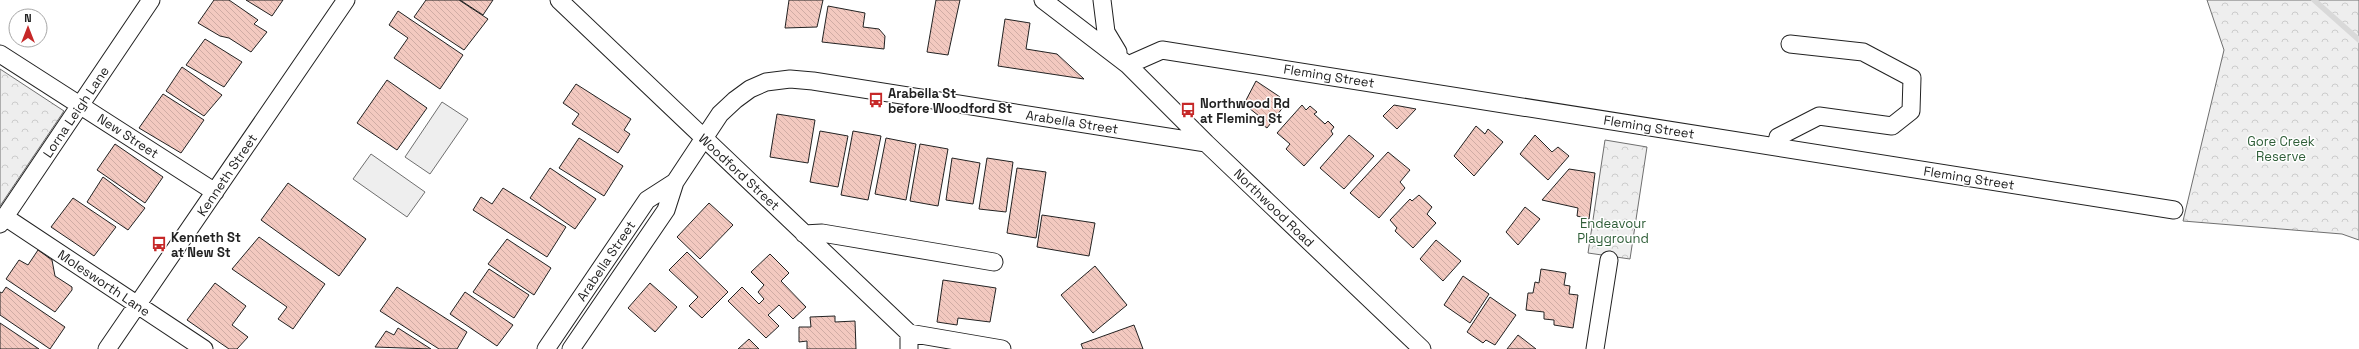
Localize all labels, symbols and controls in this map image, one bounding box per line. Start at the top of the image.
north arrow [8,8,48,48]
text: N [24,11,32,25]
street label: Fleming Street [1282,60,1376,92]
street label: Lorna Leigh Lane [39,63,113,161]
place label: Arabella St before Woodford St [888,85,1012,117]
bus stop icon: Arabella St before Woodford St [867,91,885,109]
place label: Northwood Rd at Fleming St [1200,95,1290,127]
bus stop icon: Northwood Rd at Fleming St [1179,101,1197,119]
street label: Arabella Street [1025,106,1119,138]
street label: New Street [94,110,162,162]
street label: Fleming Street [1602,111,1696,143]
street label: Woodford Street [695,130,783,214]
street label: Kenneth Street [193,131,261,219]
park label: Gore Creek Reserve [2247,133,2315,165]
street label: Fleming Street [1922,162,2016,194]
street label: Northwood Road [1230,165,1318,251]
park label: Endeavour Playground [1577,215,1649,247]
street label: Arabella Street [573,218,639,304]
place label: Kenneth St at New St [171,229,241,261]
bus stop icon: Kenneth St at New St [150,235,168,253]
street label: Molesworth Lane [55,246,153,320]

